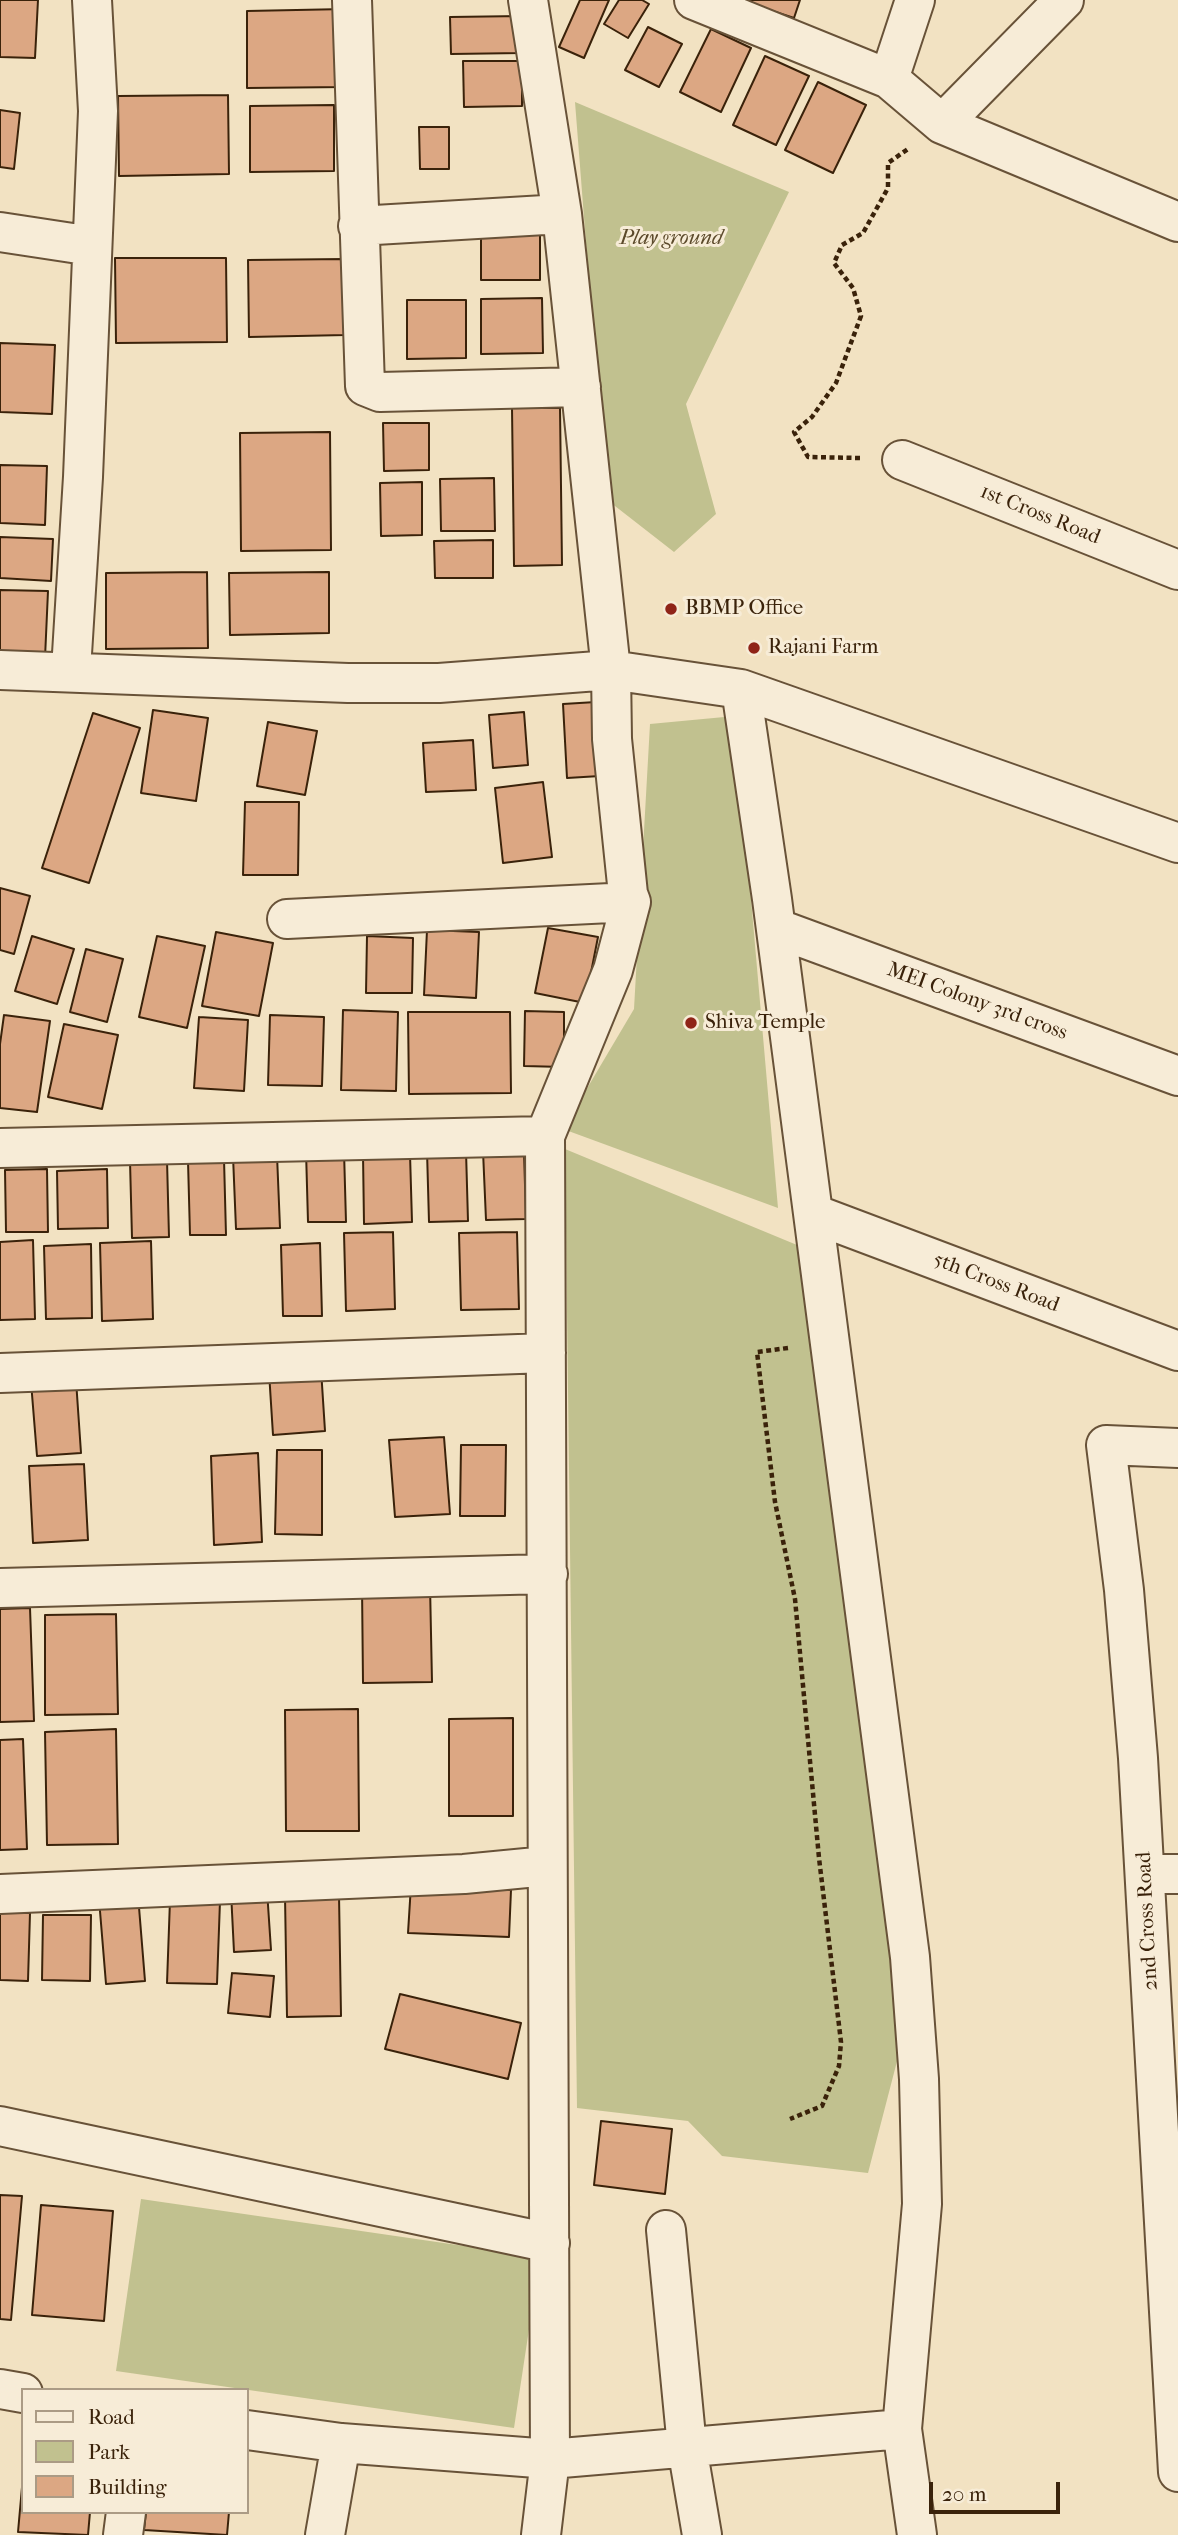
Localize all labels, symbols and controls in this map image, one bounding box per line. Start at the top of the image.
park label: Play ground [619,226,723,252]
street label: 1st Cross Road [976,479,1104,551]
place label: BBMP Office [685,596,803,622]
marker: BBMP Office [663,601,679,617]
place label: Rajani Farm [768,635,879,661]
marker: Rajani Farm [746,640,762,656]
street label: MEI Colony 3rd cross [883,958,1071,1046]
place label: Shiva Temple [705,1010,826,1036]
marker: Shiva Temple [683,1015,699,1031]
street label: 5th Cross Road [929,1247,1063,1319]
street label: 2nd Cross Road [1132,1851,1164,1991]
legend [21,2388,248,2514]
text: Road [88,2405,135,2429]
text: Park [88,2440,130,2464]
scale bar [933,2468,1064,2512]
text: Building [88,2475,166,2499]
text: 20 m [942,2482,986,2506]

